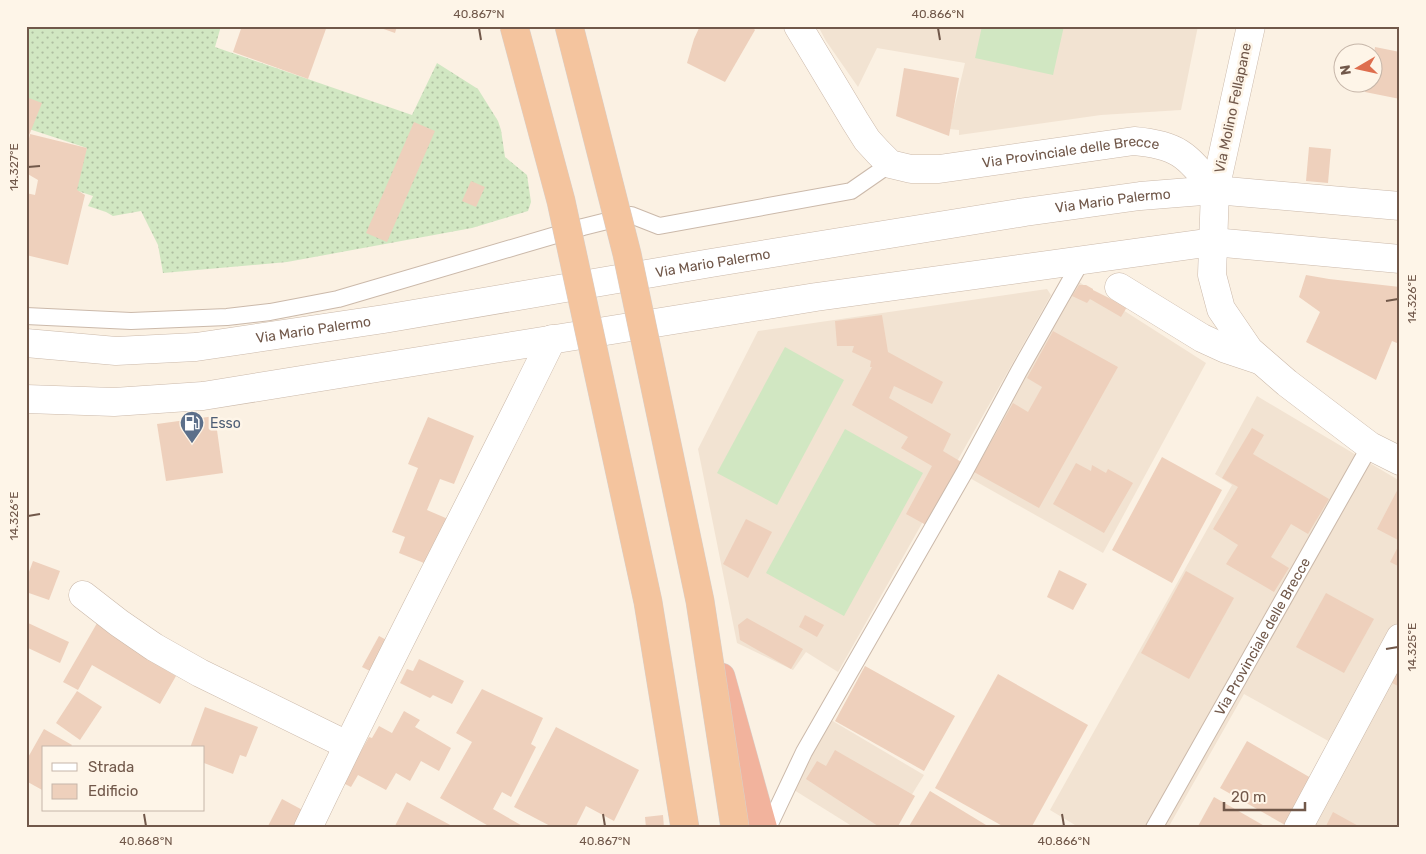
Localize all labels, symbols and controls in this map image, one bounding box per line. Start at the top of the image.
text: 40.867°N [453,7,505,21]
text: 40.866°N [912,7,964,21]
street label: Via Molino Fellapane [1211,41,1255,175]
north arrow [1334,42,1384,92]
text: N [1336,64,1355,76]
street label: Via Provinciale delle Brecce [981,132,1161,171]
text: 14.327°E [7,143,21,191]
street label: Via Mario Palermo [1054,185,1171,216]
street label: Via Mario Palermo [654,245,772,281]
text: 14.326°E [1405,275,1419,323]
street label: Via Mario Palermo [254,313,372,347]
fuel station icon: Esso [179,410,205,444]
place label: Esso [210,415,241,432]
text: 14.326°E [7,492,21,540]
street label: Via Provinciale delle Brecce [1211,554,1314,719]
text: 14.325°E [1405,623,1419,671]
legend [42,746,205,812]
text: Strada [88,758,134,776]
scale bar [1224,779,1305,811]
text: Edificio [88,782,138,800]
text: 20 m [1231,788,1266,806]
text: 40.868°N [119,834,173,848]
text: 40.867°N [579,834,631,848]
text: 40.866°N [1038,834,1090,848]

